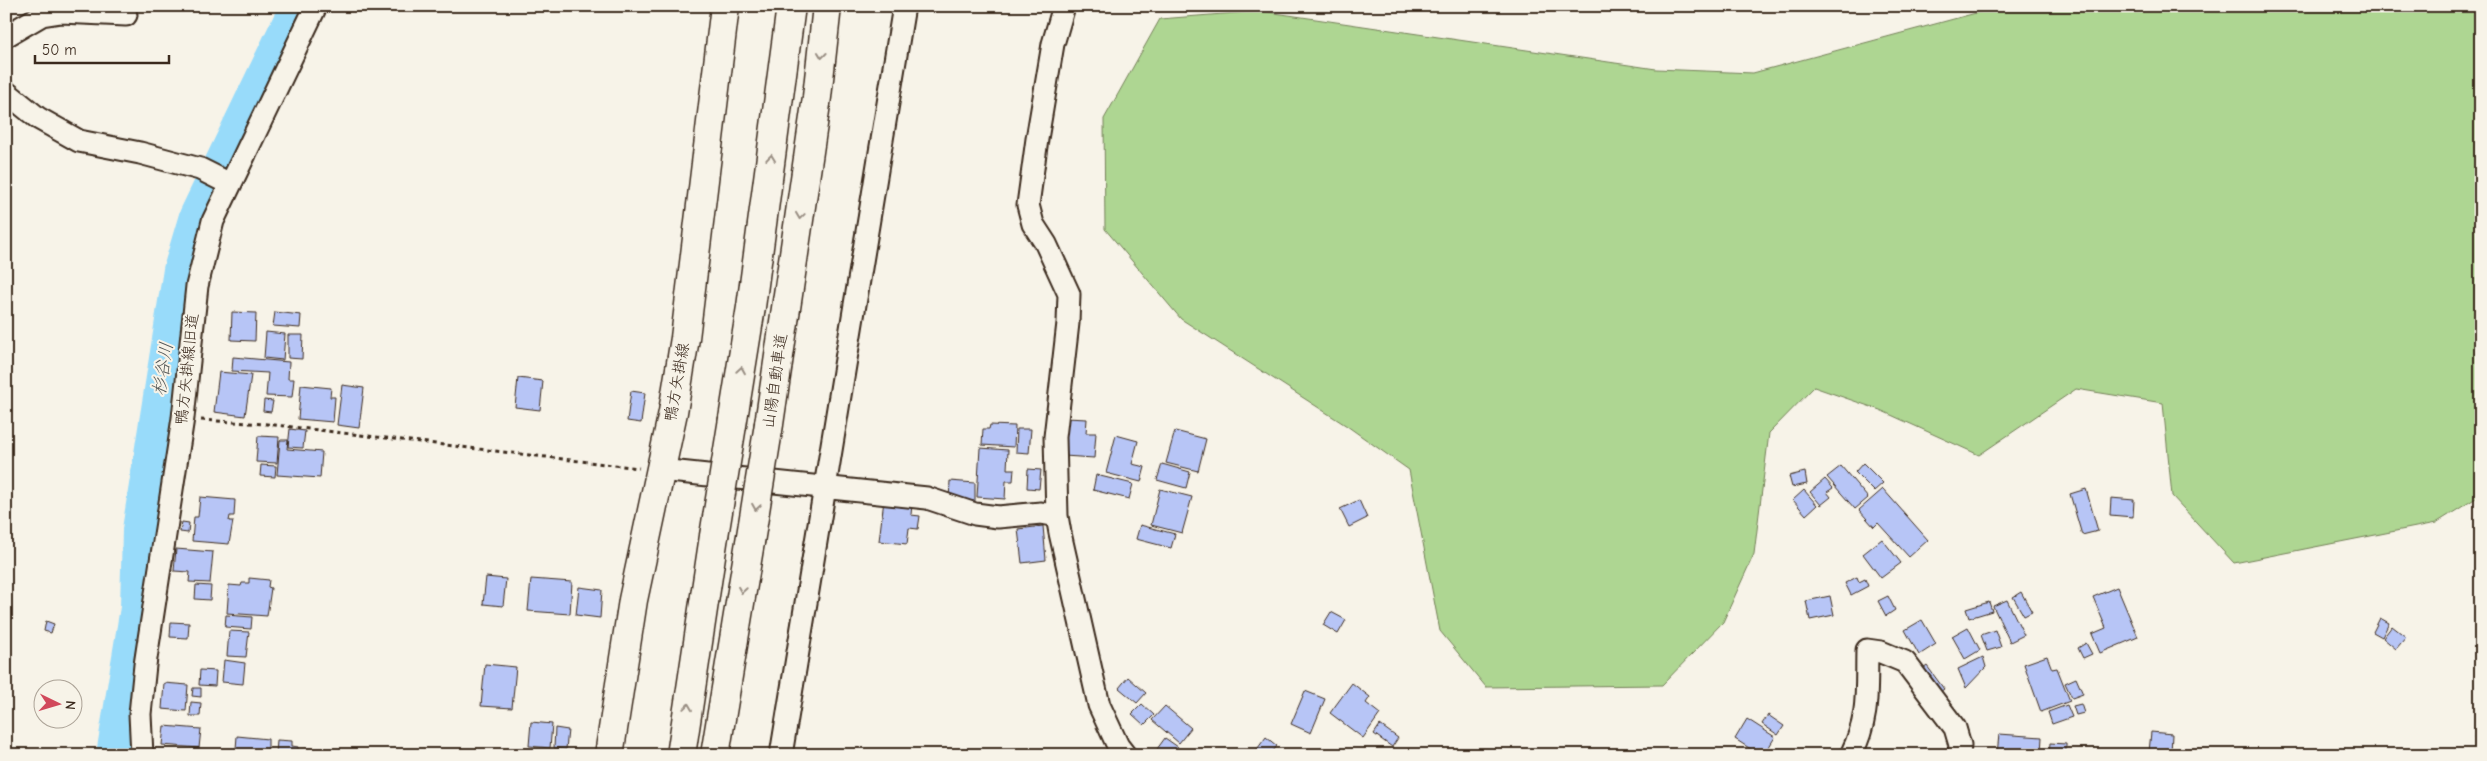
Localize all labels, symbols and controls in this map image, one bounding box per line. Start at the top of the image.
scale bar [35,32,169,64]
text: 50 m [42,41,77,59]
one-way arrow [817,51,828,59]
one-way arrow [765,153,776,161]
one-way arrow [795,211,805,220]
street label: 鴨方矢掛線旧道 [172,312,202,426]
street label: 山陽自動車道 [759,332,791,430]
water label: 杉谷川 [148,341,178,397]
street label: 鴨方矢掛線 [661,341,693,423]
one-way arrow [735,366,745,375]
one-way arrow [751,503,762,511]
one-way arrow [738,586,748,595]
north arrow [32,678,82,728]
text: N [62,700,79,710]
one-way arrow [682,702,692,711]

